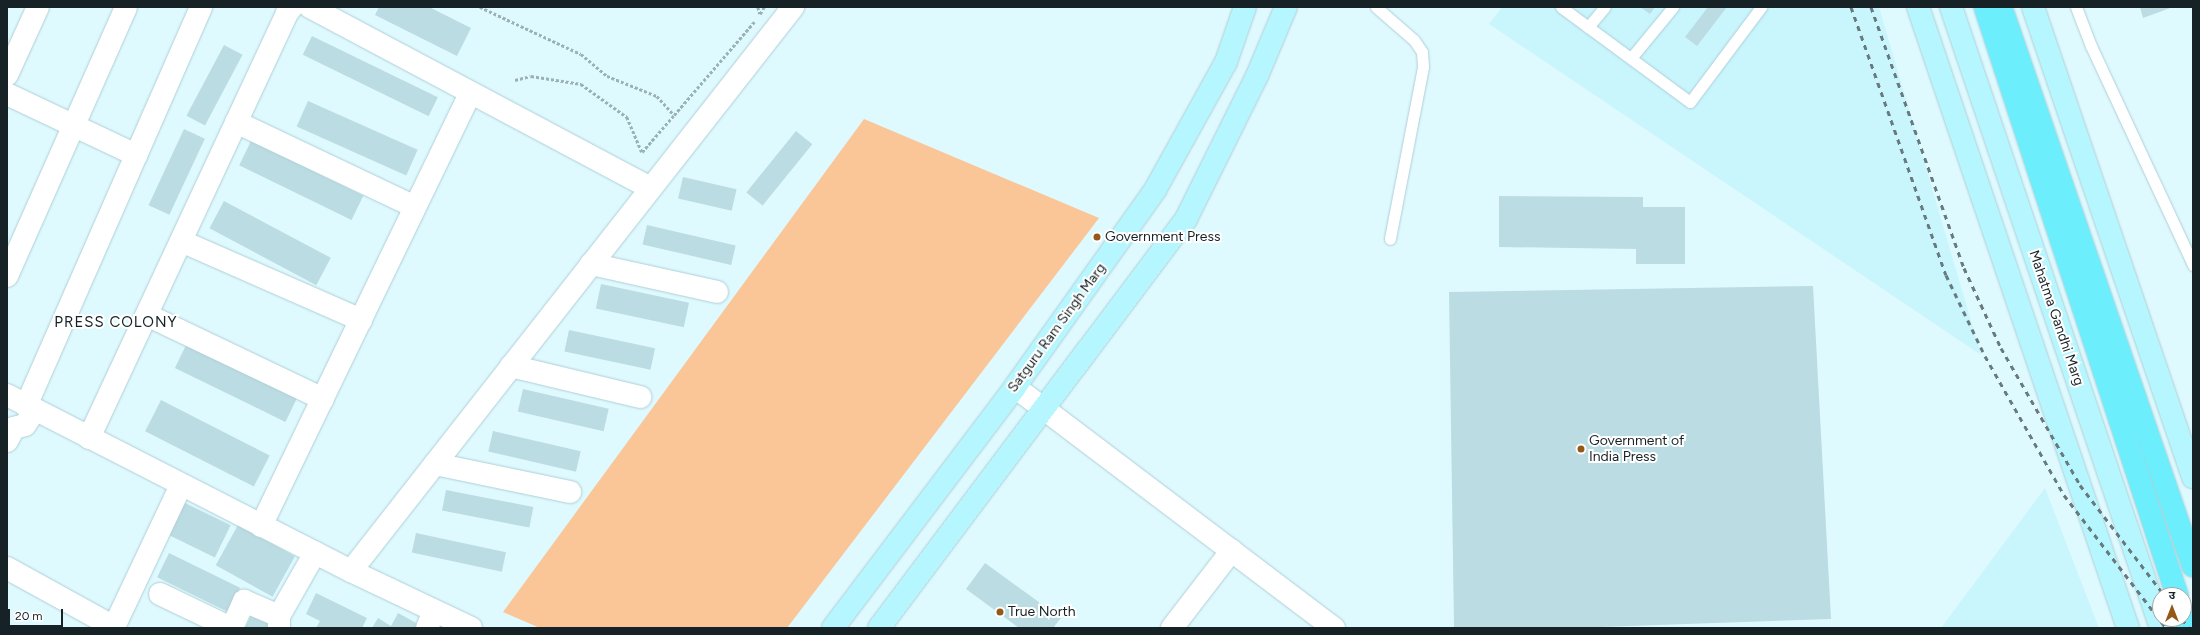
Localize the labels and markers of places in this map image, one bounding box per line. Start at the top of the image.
place label: Government Press [1105,229,1220,245]
marker: Government Press [1092,232,1102,242]
place label: Government of India Press [1589,433,1684,466]
marker: Government of India Press [1576,444,1586,454]
place label: True North [1008,604,1076,620]
marker: True North [995,607,1005,617]

